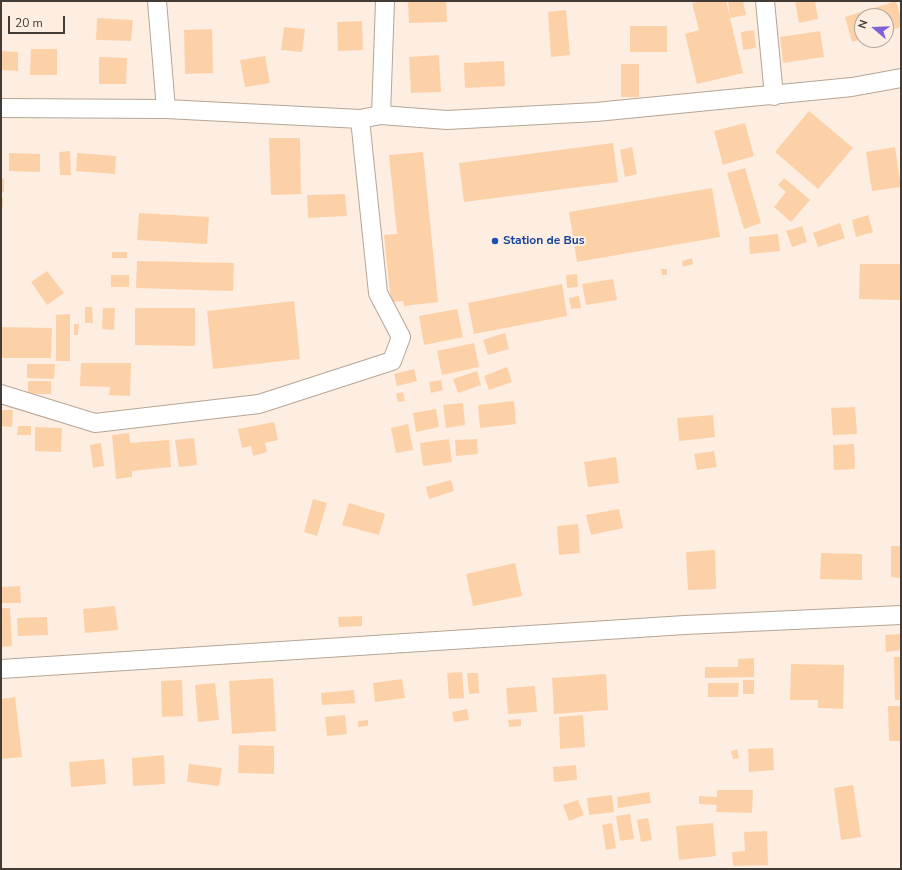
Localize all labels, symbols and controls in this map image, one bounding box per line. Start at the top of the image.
scale bar [10,8,67,34]
north arrow [854,8,894,48]
text: 20 m [15,15,43,31]
text: N [855,18,872,31]
place label: Station de Bus [503,234,585,248]
marker: Station de Bus [490,236,500,246]

